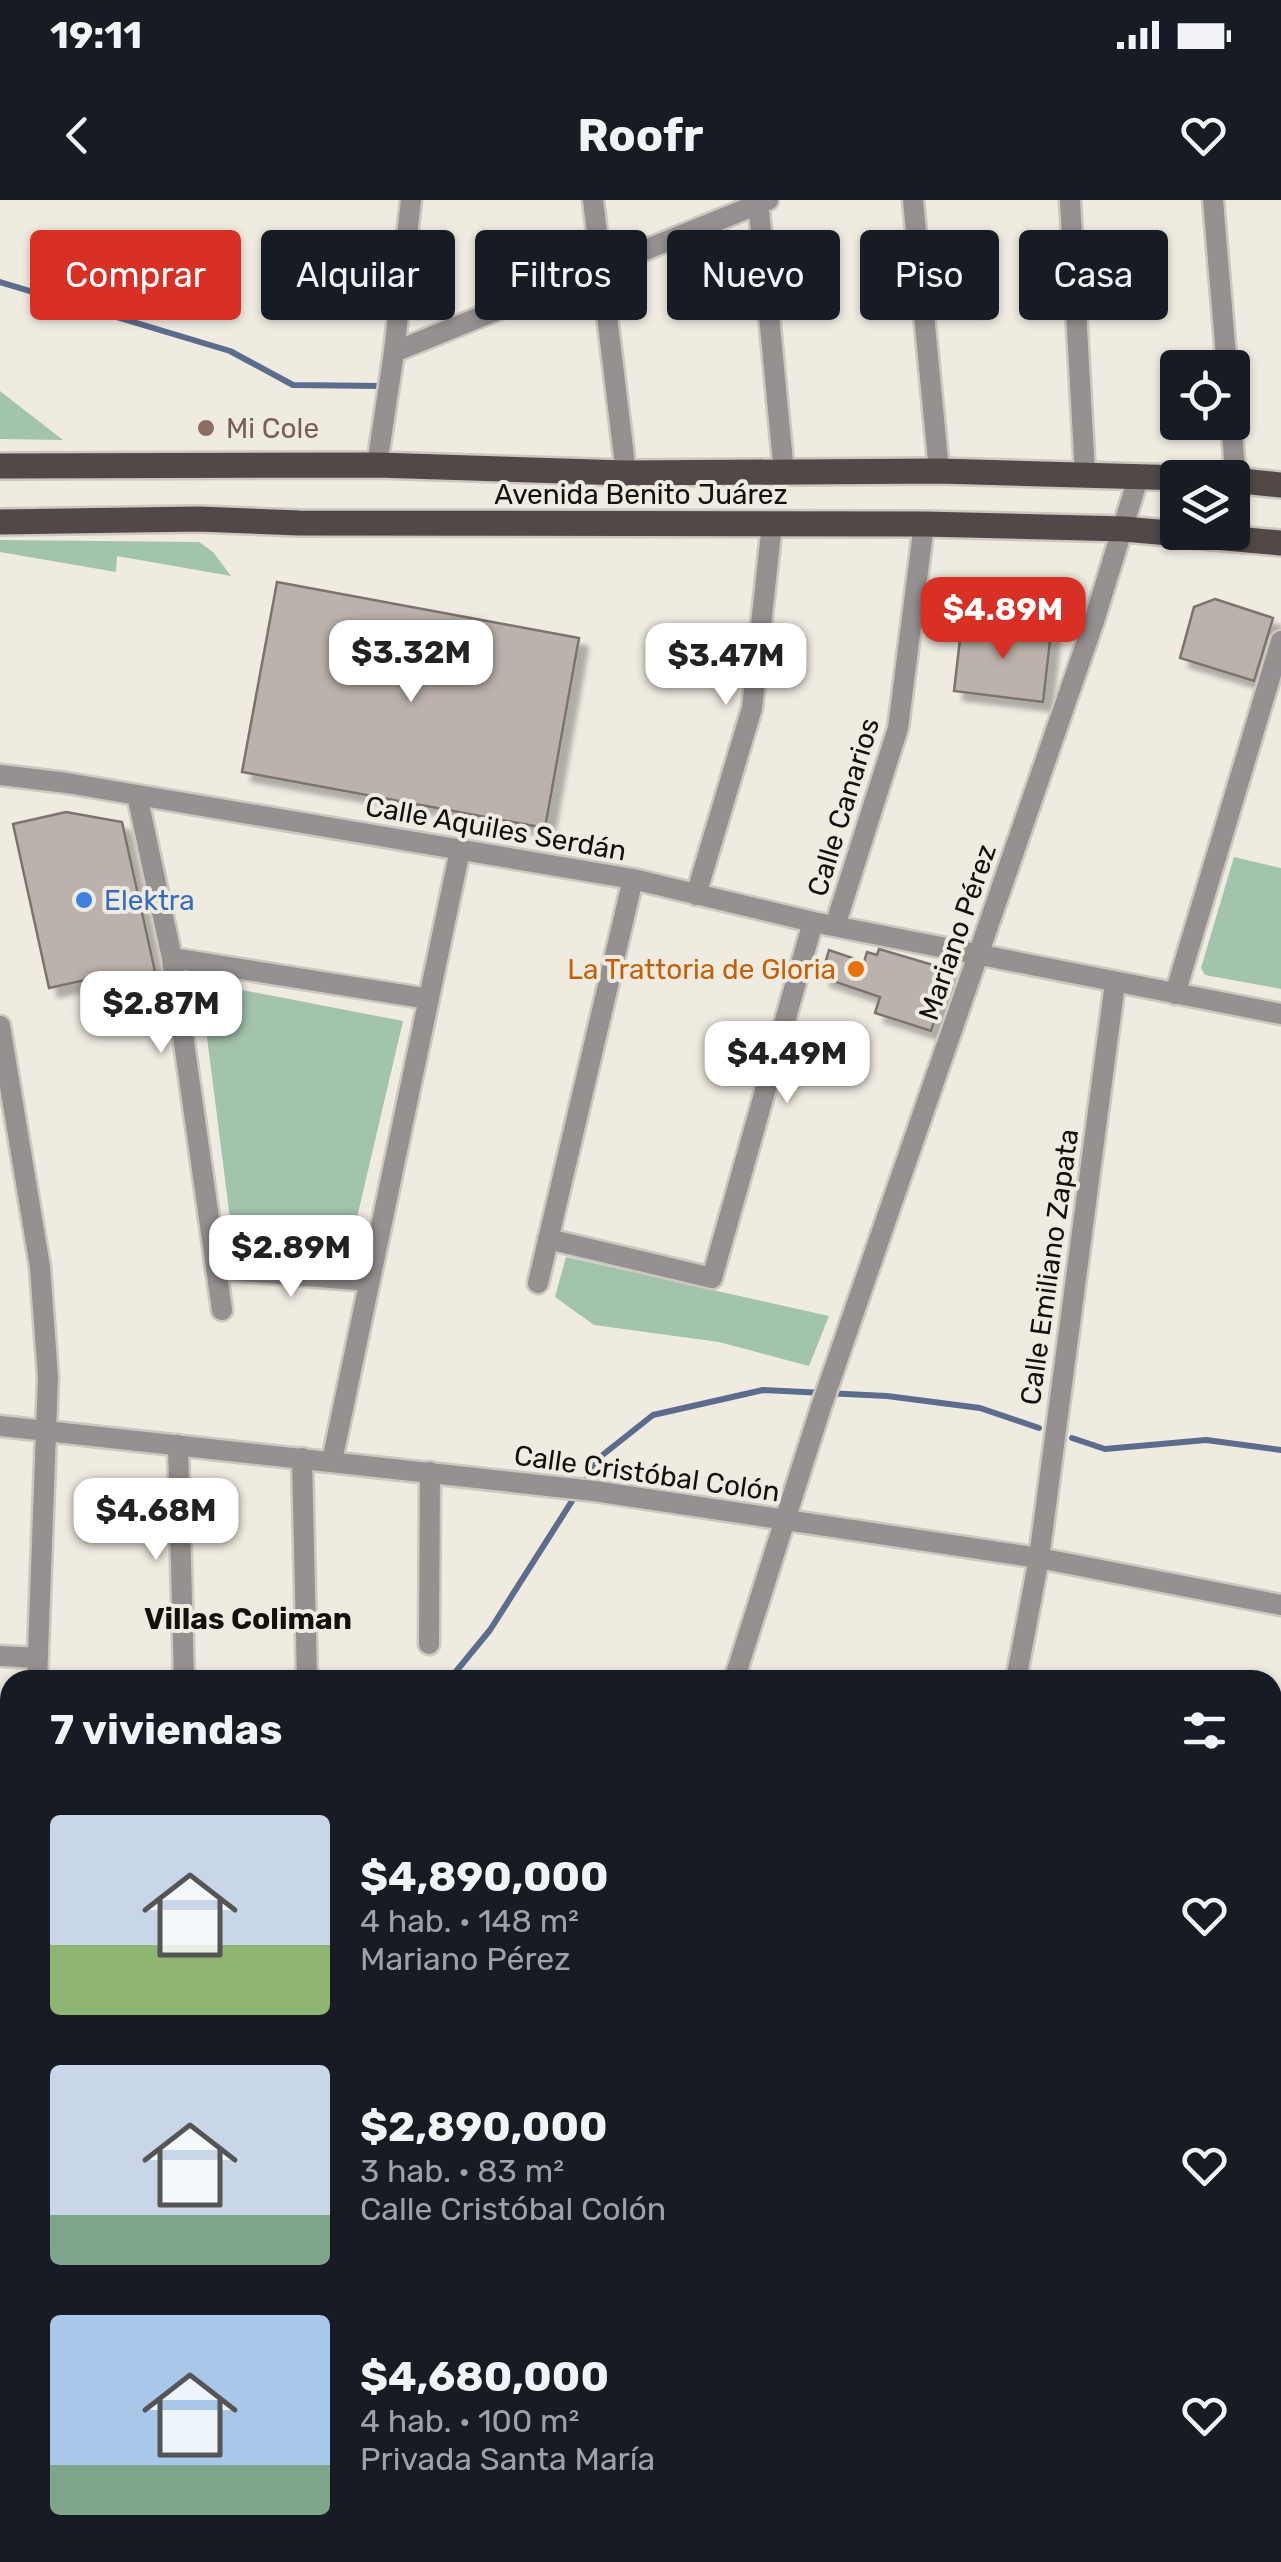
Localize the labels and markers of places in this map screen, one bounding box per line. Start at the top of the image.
place label: Mi Cole [226,412,319,445]
marker: Mi Cole [195,417,217,439]
pin: $4.89M [922,577,1084,662]
pin: $3.32M [330,620,492,705]
pin: $3.47M [645,623,807,708]
place label: Elektra [104,884,195,917]
marker: Elektra [73,889,95,911]
place label: La Trattoria de Gloria [567,953,836,986]
marker: La Trattoria de Gloria [845,958,867,980]
pin: $2.87M [80,971,242,1056]
pin: $4.49M [706,1021,868,1106]
pin: $2.89M [210,1215,372,1300]
pin: $4.68M [75,1478,237,1563]

